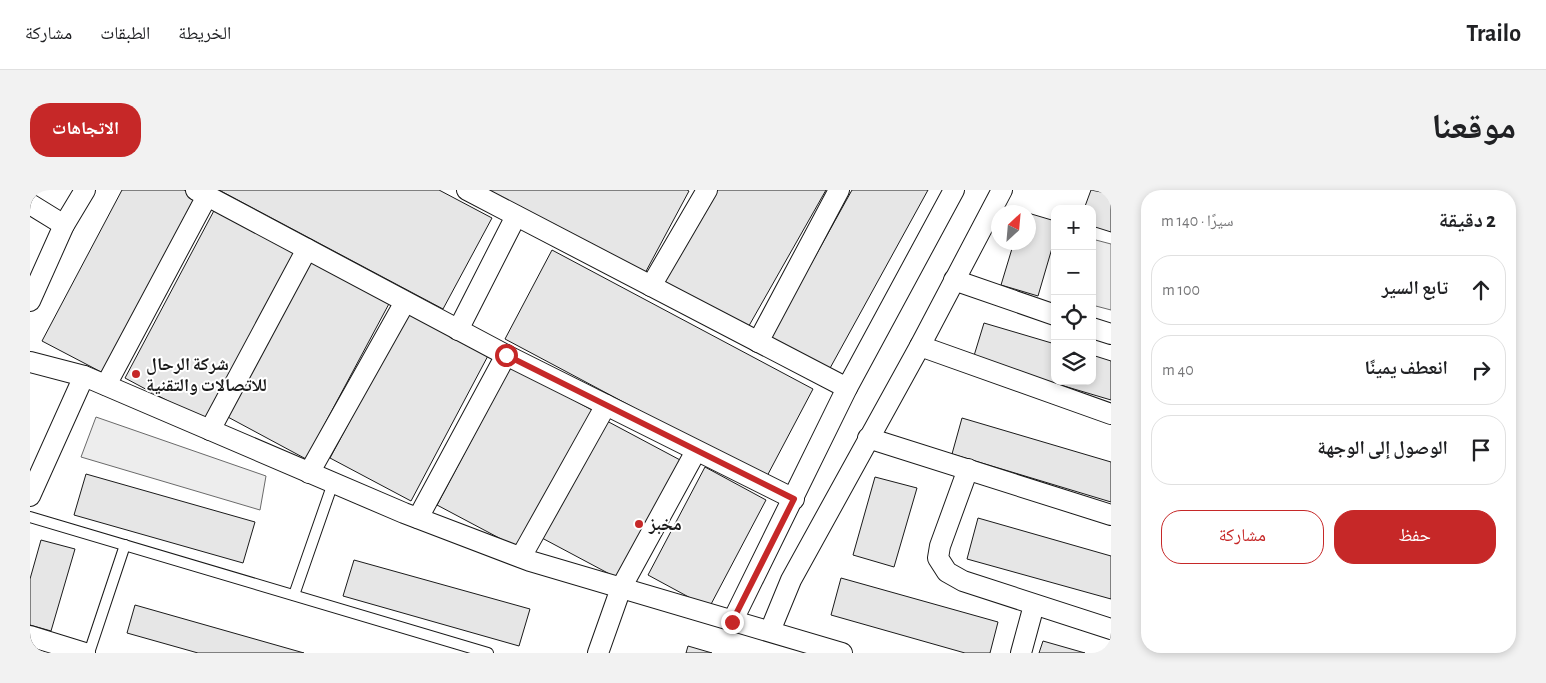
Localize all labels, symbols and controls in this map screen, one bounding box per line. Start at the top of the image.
text: Trailo [1466,22,1521,46]
text: مشاركة [25,25,72,43]
text: الطبقات [100,25,150,43]
text: الخريطة [178,25,231,43]
button: الاتجاهات [30,103,141,157]
text: موقعنا [1431,110,1516,145]
north arrow [991,205,1036,250]
map controls [1051,205,1096,385]
button: + [1051,205,1096,250]
text: 2 دقيقة [1439,210,1496,231]
text: سيرًا · 140 m [1161,213,1234,229]
button: − [1051,250,1096,295]
icon: ahead [1467,276,1495,304]
text: تابع السير [1382,279,1448,298]
text: 100 m [1162,282,1200,298]
button: locate [1051,295,1096,340]
button: layers [1051,340,1096,385]
route start [495,344,518,367]
place label: شركة الرحال للاتصالات والتقنية [146,356,267,395]
icon: right [1467,356,1495,384]
text: انعطف يمينًا [1365,359,1448,378]
text: 40 m [1162,362,1194,378]
marker: شركة الرحال للاتصالات والتقنية [130,368,142,380]
icon: arrive [1467,436,1495,464]
text: الوصول إلى الوجهة [1317,439,1448,458]
button: مشاركة [1161,510,1324,564]
button: حفظ [1334,510,1496,564]
place label: مخبز [648,516,682,535]
marker: مخبز [633,518,645,530]
route end [721,611,744,634]

